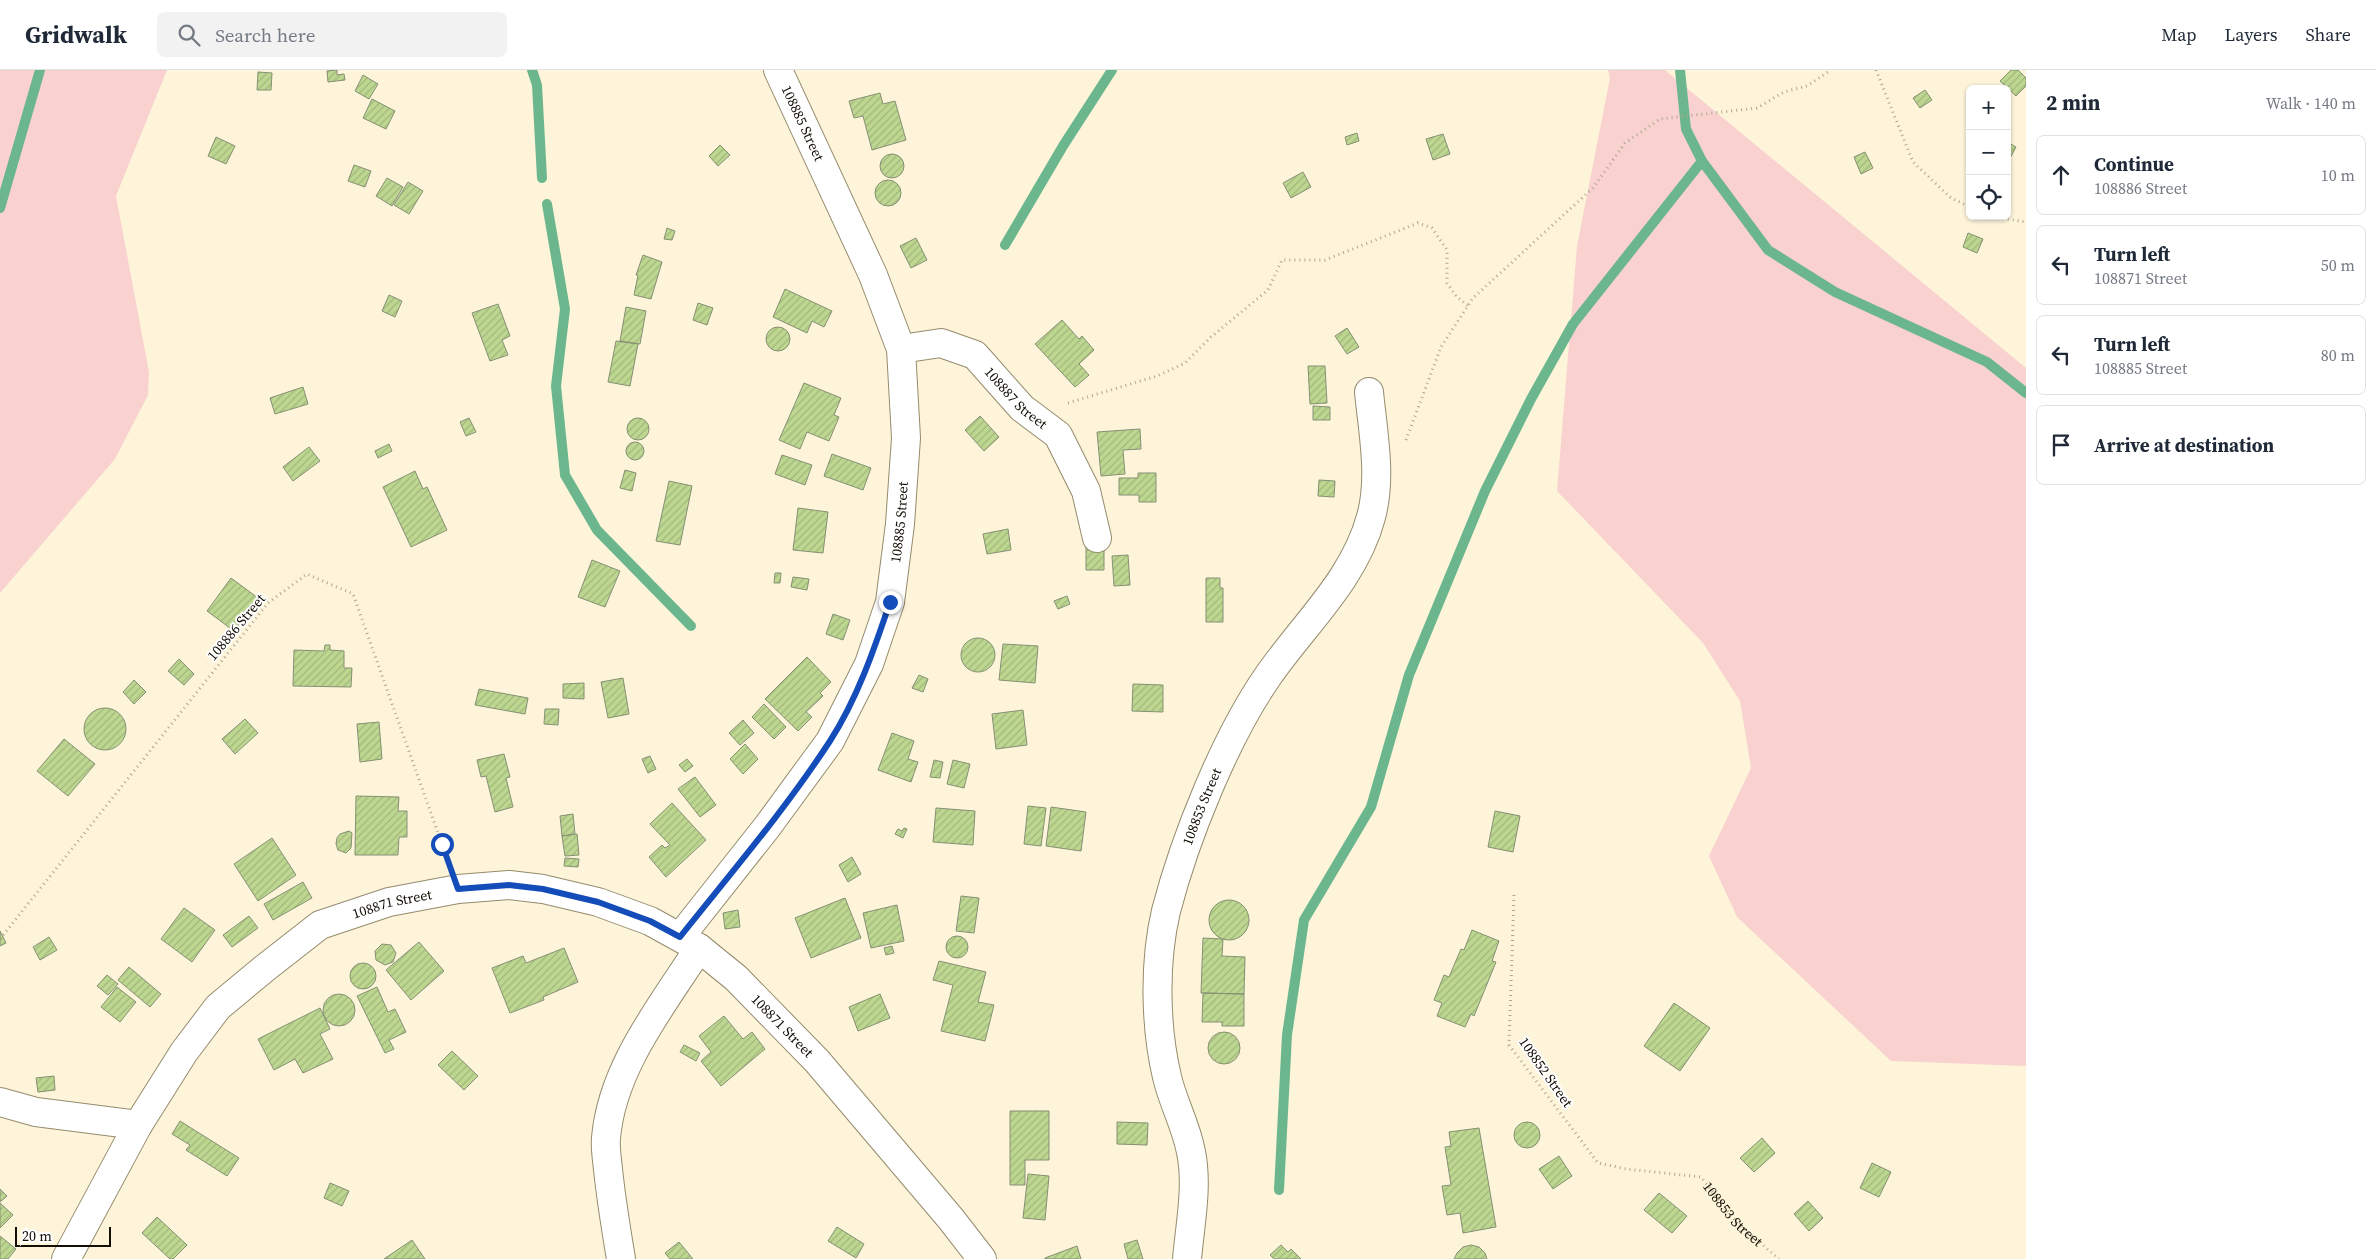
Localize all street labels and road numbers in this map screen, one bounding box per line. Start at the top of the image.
street label: 108885 Street [777,82,829,165]
street label: 108887 Street [980,362,1052,434]
street label: 108885 Street [885,480,913,564]
street label: 108886 Street [202,589,270,665]
street label: 108853 Street [1177,764,1226,848]
street label: 108871 Street [350,884,434,924]
street label: 108871 Street [747,989,818,1062]
street label: 108852 Street [1514,1033,1578,1111]
street label: 108853 Street [1698,1177,1768,1251]

